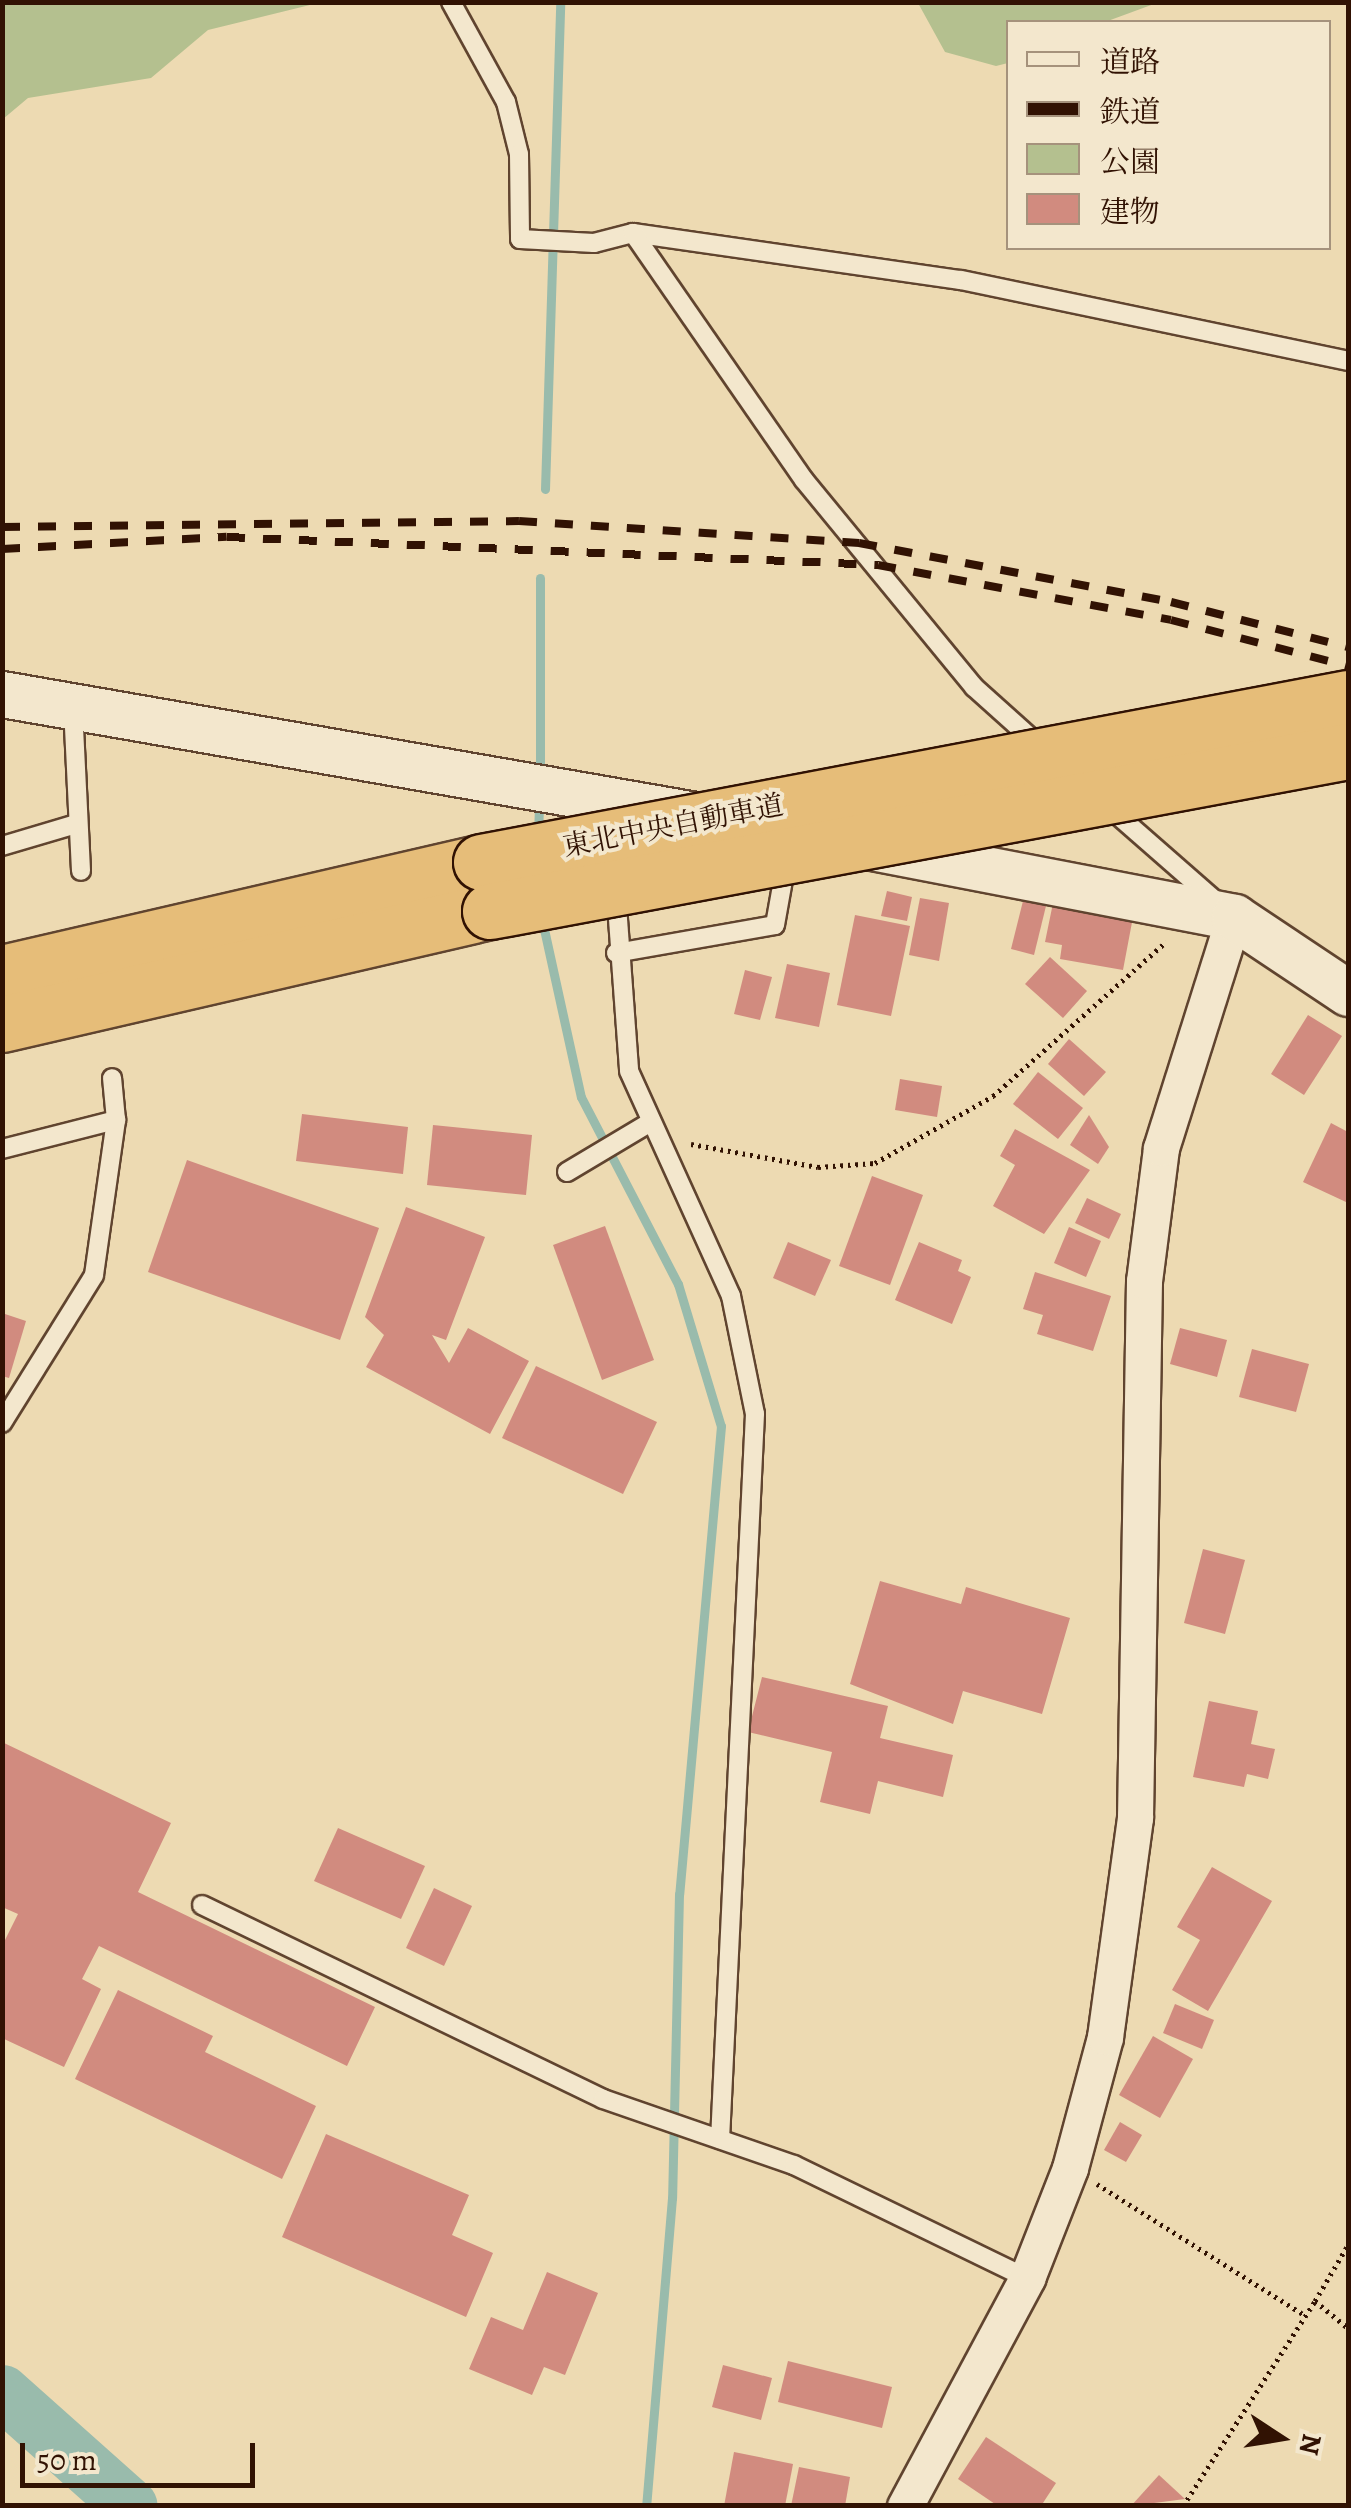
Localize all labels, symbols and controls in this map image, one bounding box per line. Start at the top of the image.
legend [1006,20,1331,250]
text: 道路 [1100,42,1160,82]
text: 鉄道 [1100,92,1160,132]
text: 公園 [1100,142,1160,182]
text: 建物 [1100,192,1160,232]
street label: 東北中央自動車道 [560,788,786,864]
north arrow [1231,2388,1331,2488]
scale bar [25,2423,260,2485]
text: N [1290,2430,1331,2458]
text: 50 m [37,2440,97,2480]

